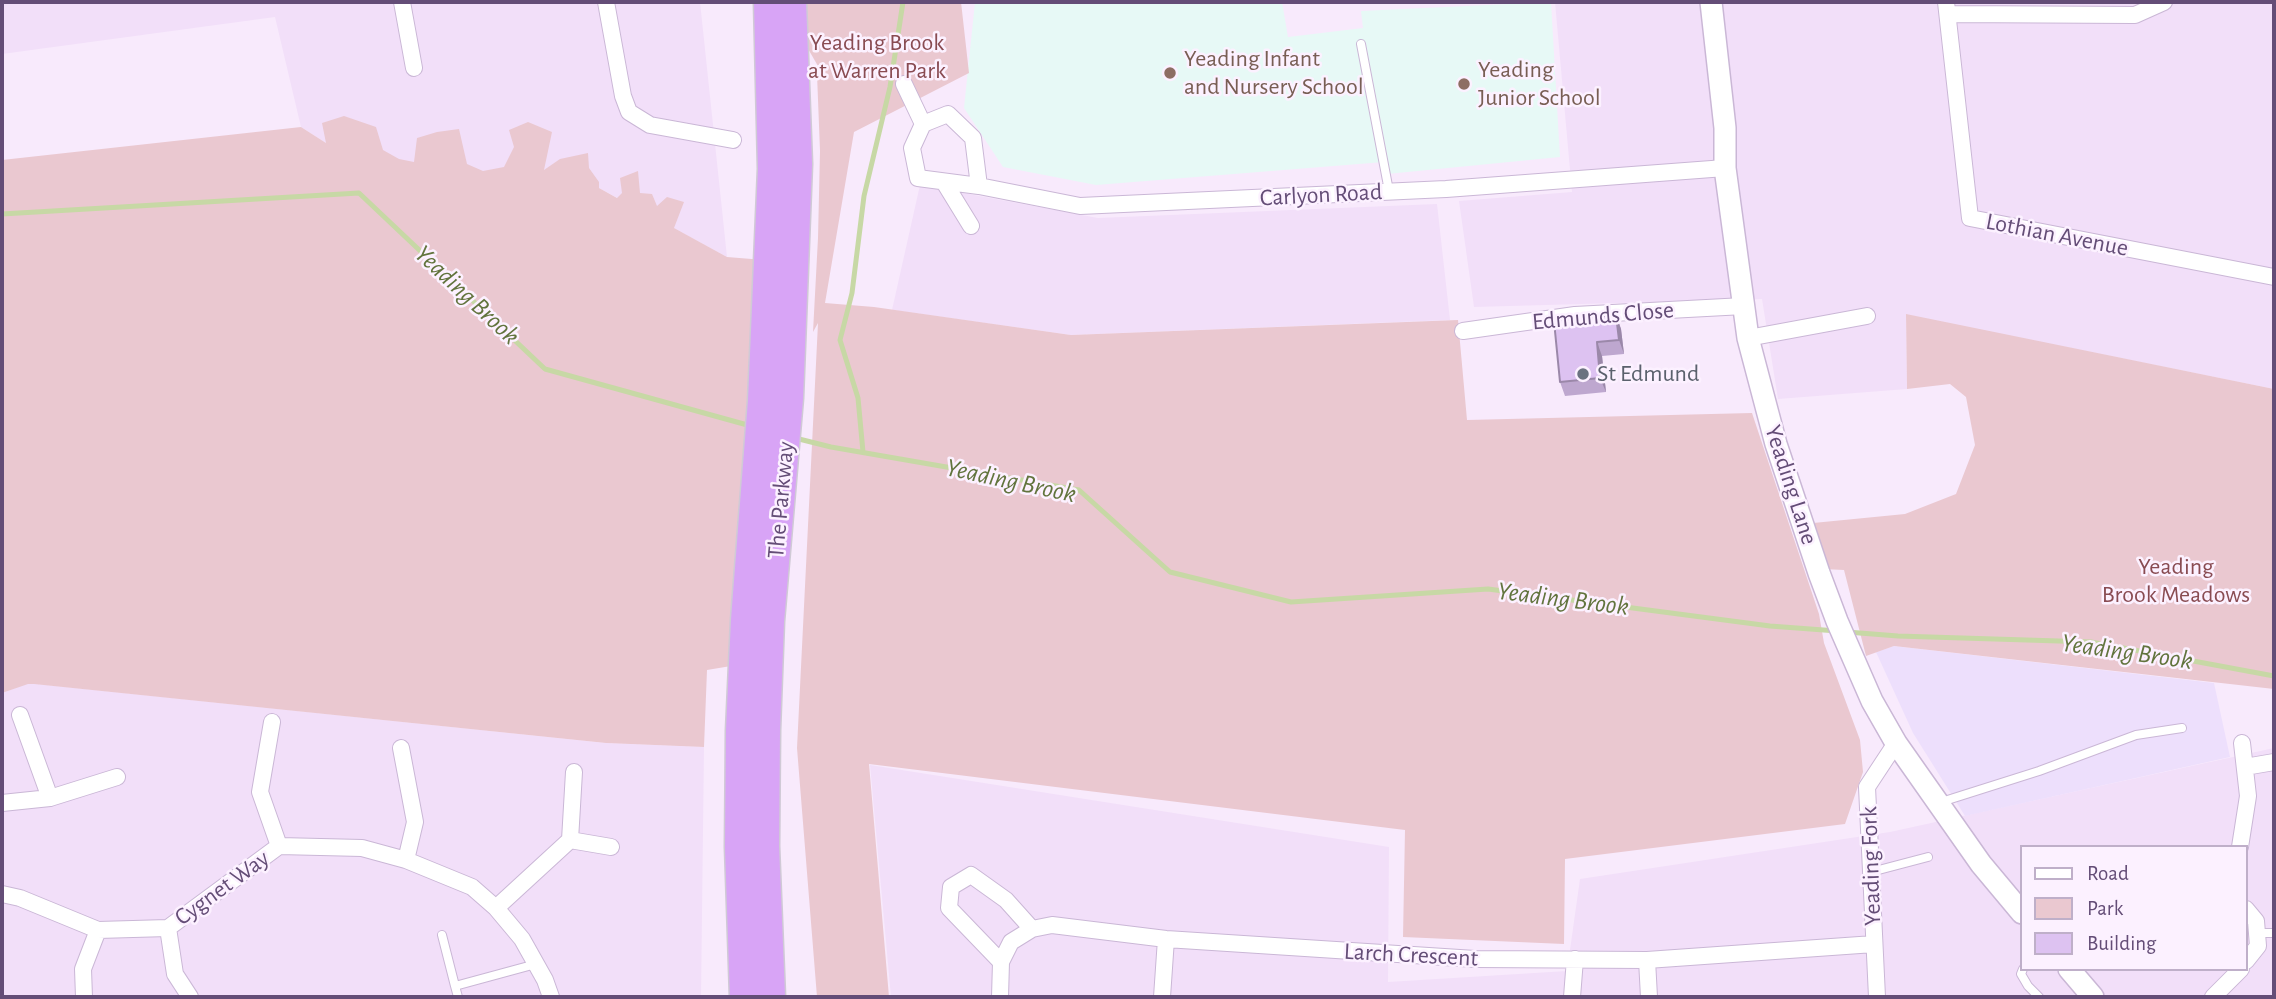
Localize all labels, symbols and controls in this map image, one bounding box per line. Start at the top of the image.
park label: Yeading Brook at Warren Park [808,29,946,85]
place label: Yeading Infant and Nursery School [1184,45,1364,101]
place label: Yeading Junior School [1478,56,1601,112]
marker: Yeading Infant and Nursery School [1162,65,1178,81]
marker: Yeading Junior School [1456,76,1472,92]
street label: Carlyon Road [1259,177,1383,213]
street label: Lothian Avenue [1983,207,2131,263]
water label: Yeading Brook [408,239,526,351]
street label: Edmunds Close [1531,295,1675,337]
place label: St Edmund [1597,360,1699,388]
marker: St Edmund [1575,366,1591,382]
street label: Yeading Lane [1758,422,1824,548]
street label: The Parkway [762,440,800,560]
water label: Yeading Brook [943,452,1079,510]
park label: Yeading Brook Meadows [2102,553,2250,609]
water label: Yeading Brook [1496,575,1630,623]
water label: Yeading Brook [2059,627,2195,677]
street label: Yeading Fork [1855,806,1887,926]
street label: Cygnet Way [169,844,275,932]
legend [2021,845,2248,971]
text: Road [2087,863,2129,884]
text: Park [2087,898,2123,919]
text: Building [2087,933,2156,954]
street label: Larch Crescent [1343,937,1479,973]

